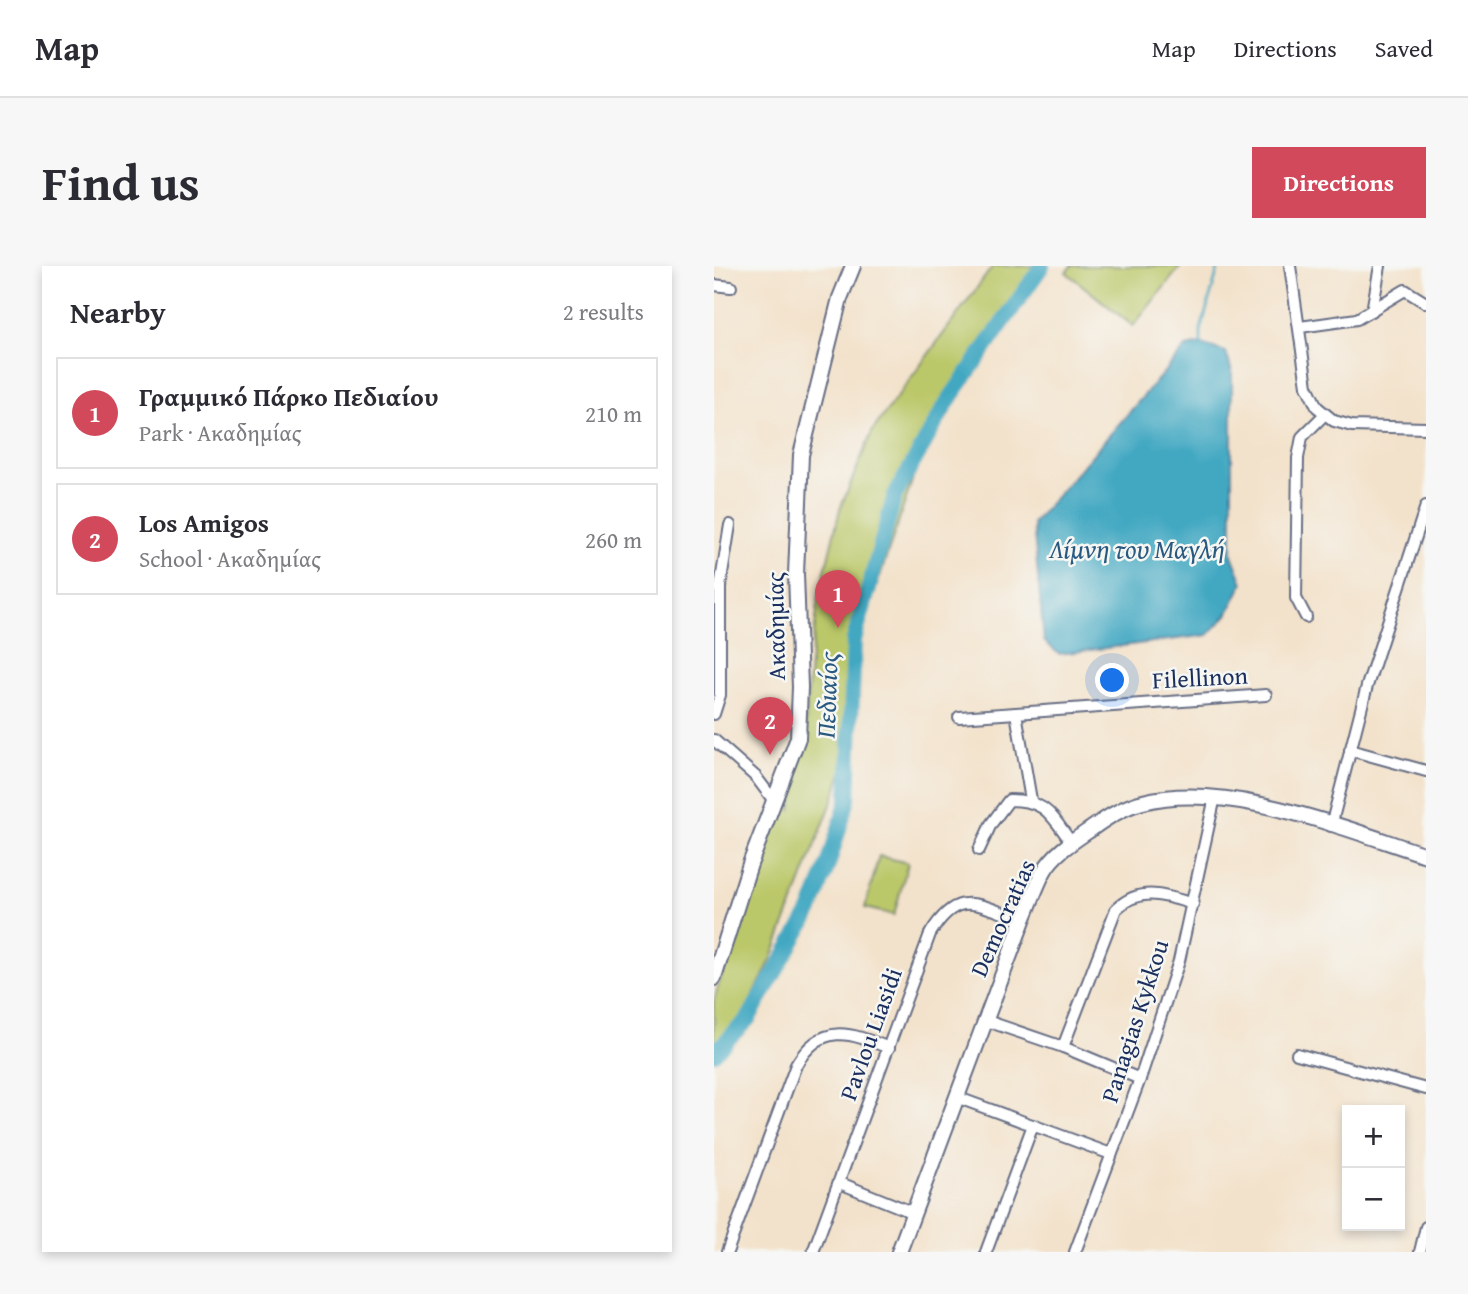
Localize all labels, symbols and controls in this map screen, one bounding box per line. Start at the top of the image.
text: Map [35,24,99,72]
text: Map [1152,31,1196,66]
text: Directions [1234,31,1337,66]
text: Saved [1375,31,1433,66]
text: Find us [42,146,200,218]
button: Directions [1252,147,1426,218]
text: Nearby [70,290,166,334]
text: 2 results [563,295,644,328]
text: Γραμμικό Πάρκο Πεδιαίου [139,377,438,416]
text: 1 [89,397,101,430]
text: 210 m [585,397,642,430]
text: Park · Ακαδημίας [139,416,301,449]
text: Los Amigos [139,503,269,542]
text: 2 [89,523,101,556]
text: 260 m [585,523,642,556]
water label: Λίμνη του Μαγλή [1048,529,1225,568]
text: School · Ακαδημίας [139,542,321,575]
pin: 1 [815,570,861,628]
street label: Ακαδημίας [757,571,794,681]
water label: Πεδιαίος [805,651,848,740]
street label: Filellinon [1151,657,1249,697]
your location [1095,663,1129,697]
pin: 2 [747,697,793,755]
street label: Democratias [961,853,1044,982]
street label: Panagias Kykkou [1092,935,1177,1107]
street label: Pavlou Liasidi [830,962,911,1105]
map controls [1342,1105,1405,1231]
button: + [1342,1105,1405,1168]
button: − [1342,1168,1405,1231]

